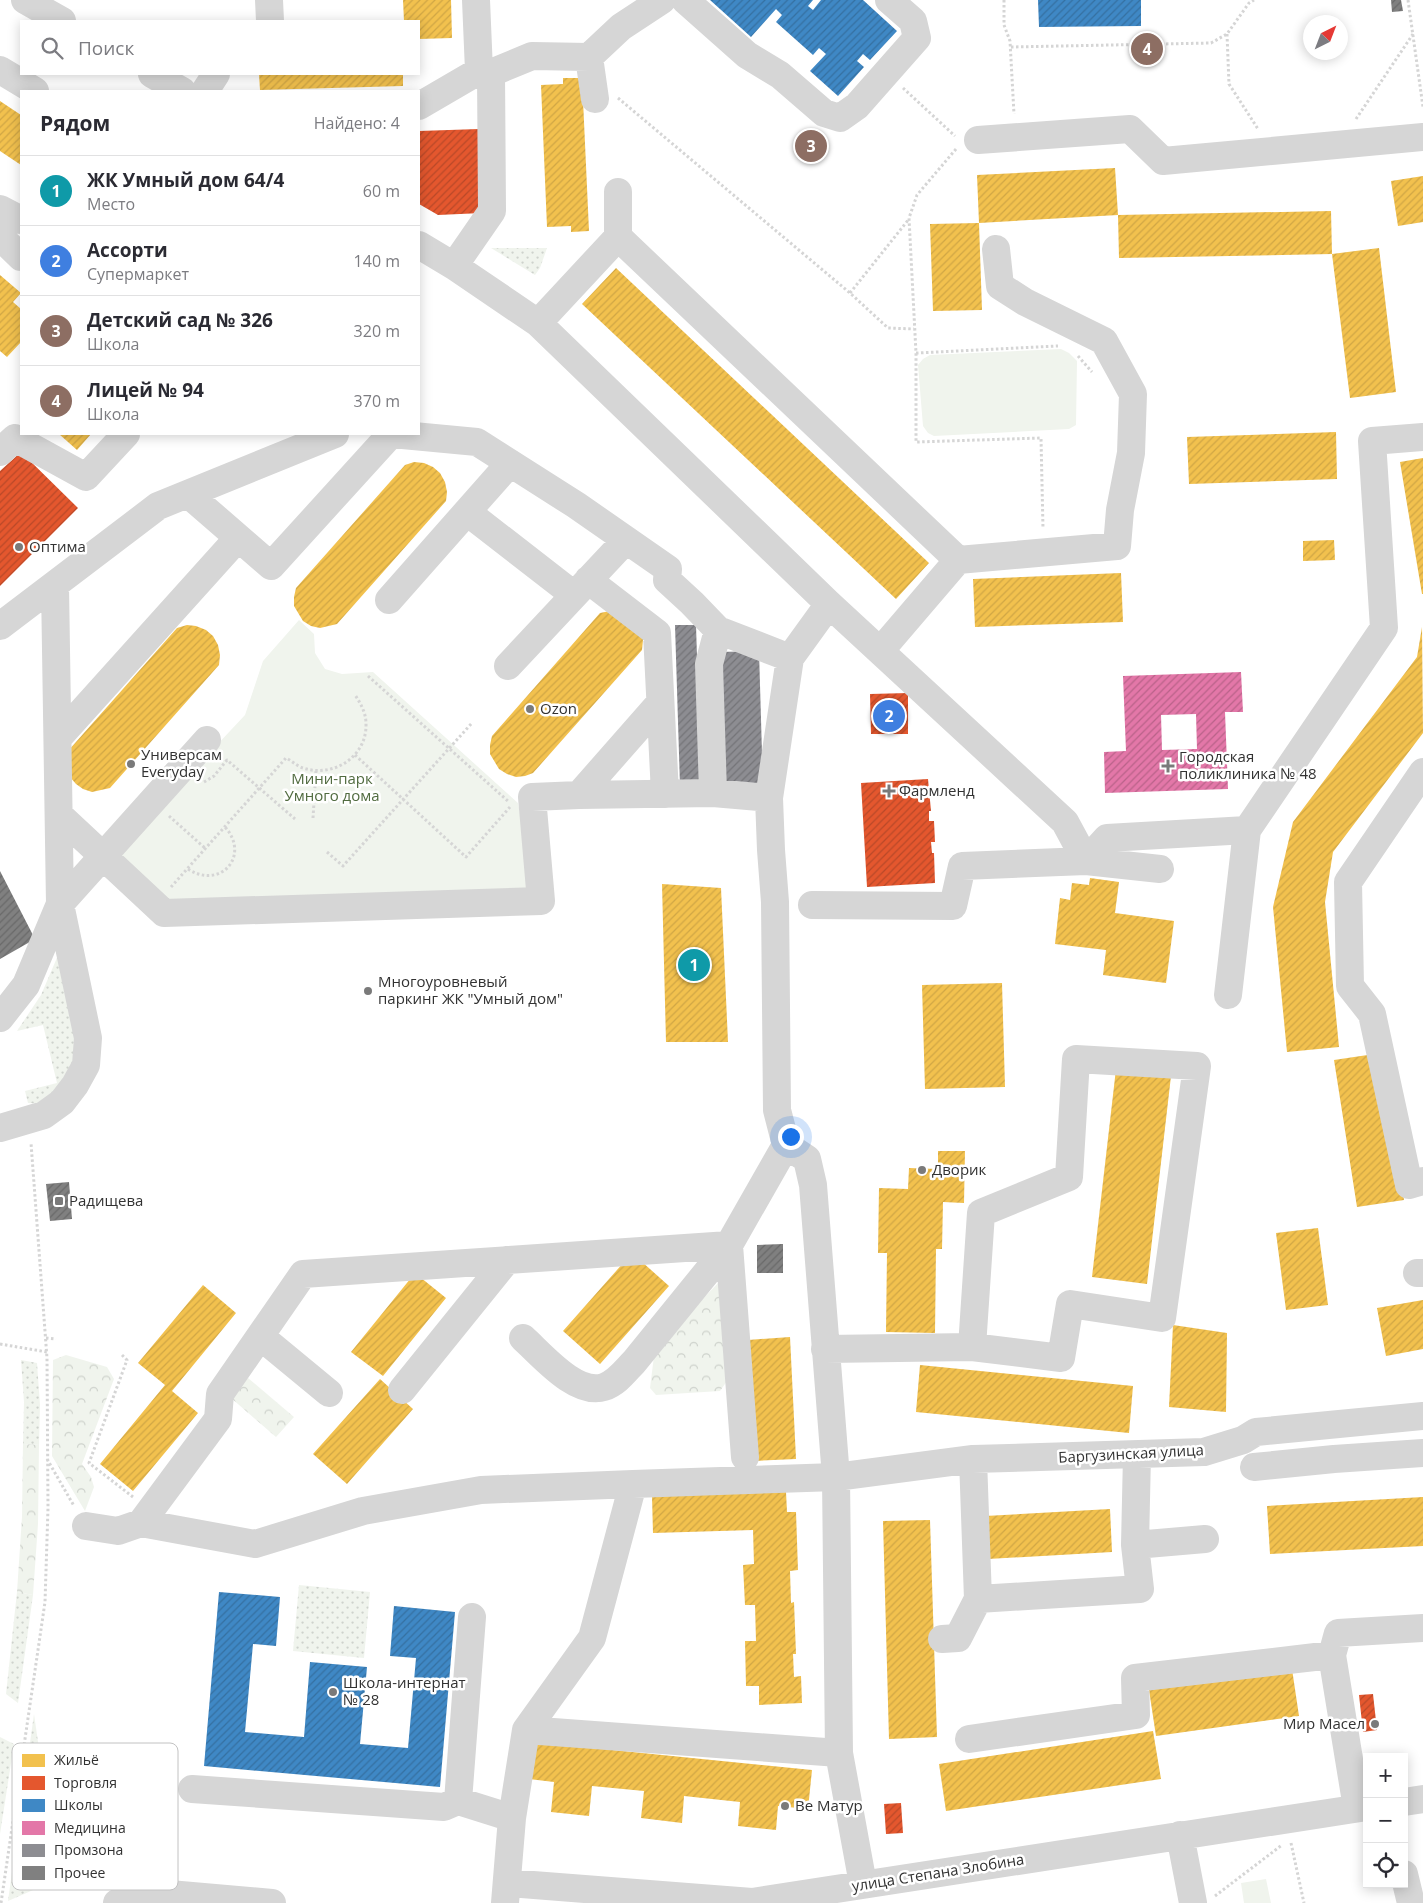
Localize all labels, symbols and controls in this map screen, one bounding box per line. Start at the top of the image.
north arrow [1303,15,1348,60]
search box [20,20,420,75]
pin: 4 [1131,30,1163,68]
icon: search [38,34,66,62]
text: Поиск [78,35,134,61]
text: Рядом [40,109,110,137]
text: Найдено: 4 [314,112,400,134]
pin: 3 [795,127,827,165]
text: ЖК Умный дом 64/4 [87,167,284,193]
text: 1 [51,180,61,202]
text: 60 m [363,180,400,202]
text: Место [87,193,135,215]
text: Ассорти [87,237,168,263]
text: 2 [51,250,61,272]
text: 140 m [354,250,400,272]
text: Супермаркет [87,263,189,285]
text: Детский сад № 326 [87,307,273,333]
text: 3 [51,320,61,342]
text: 320 m [354,320,400,342]
text: Школа [87,333,139,355]
text: Лицей № 94 [87,377,204,403]
text: 4 [51,390,61,412]
text: 370 m [354,390,400,412]
text: Школа [87,403,139,425]
place label: Оптима [29,536,86,556]
marker: Оптима [13,541,25,553]
pin: 2 [873,697,905,735]
place label: Ozon [540,698,577,718]
marker: Ozon [524,703,536,715]
place label: Универсам Everyday [141,744,222,781]
place label: Городская поликлиника № 48 [1179,746,1317,783]
marker: Универсам Everyday [125,758,137,770]
marker: Городская поликлиника № 48 [1161,759,1175,773]
park label: Мини-парк Умного дома [284,768,380,805]
place label: Фармленд [899,780,975,800]
marker: Фармленд [883,785,895,797]
pin: 1 [678,946,710,984]
place label: Многоуровневый паркинг ЖК "Умный дом" [378,971,563,1008]
marker: Многоуровневый паркинг ЖК "Умный дом" [362,985,374,997]
your location [778,1124,804,1150]
place label: Дворик [932,1159,987,1179]
marker: Дворик [916,1164,928,1176]
place label: Радищева [69,1190,143,1210]
marker: Радищева [53,1195,65,1207]
street label: Баргузинская улица [1058,1439,1204,1467]
place label: Школа-интернат № 28 [343,1672,466,1709]
marker: Школа-интернат № 28 [327,1686,339,1698]
place label: Мир Масел [1283,1713,1365,1733]
marker: Мир Масел [1369,1718,1381,1730]
legend [12,1743,178,1890]
text: Жильё [54,1750,99,1769]
map controls [1363,1753,1408,1888]
button: + [1363,1753,1408,1798]
text: Торговля [54,1773,117,1792]
text: Школы [54,1795,103,1814]
place label: Be Матур [795,1795,863,1815]
button: − [1363,1798,1408,1843]
marker: Be Матур [779,1800,791,1812]
text: Медицина [54,1818,126,1837]
text: Промзона [54,1840,123,1859]
button: locate [1363,1843,1408,1888]
street label: улица Степана Злобина [850,1849,1025,1896]
text: Прочее [54,1863,106,1882]

